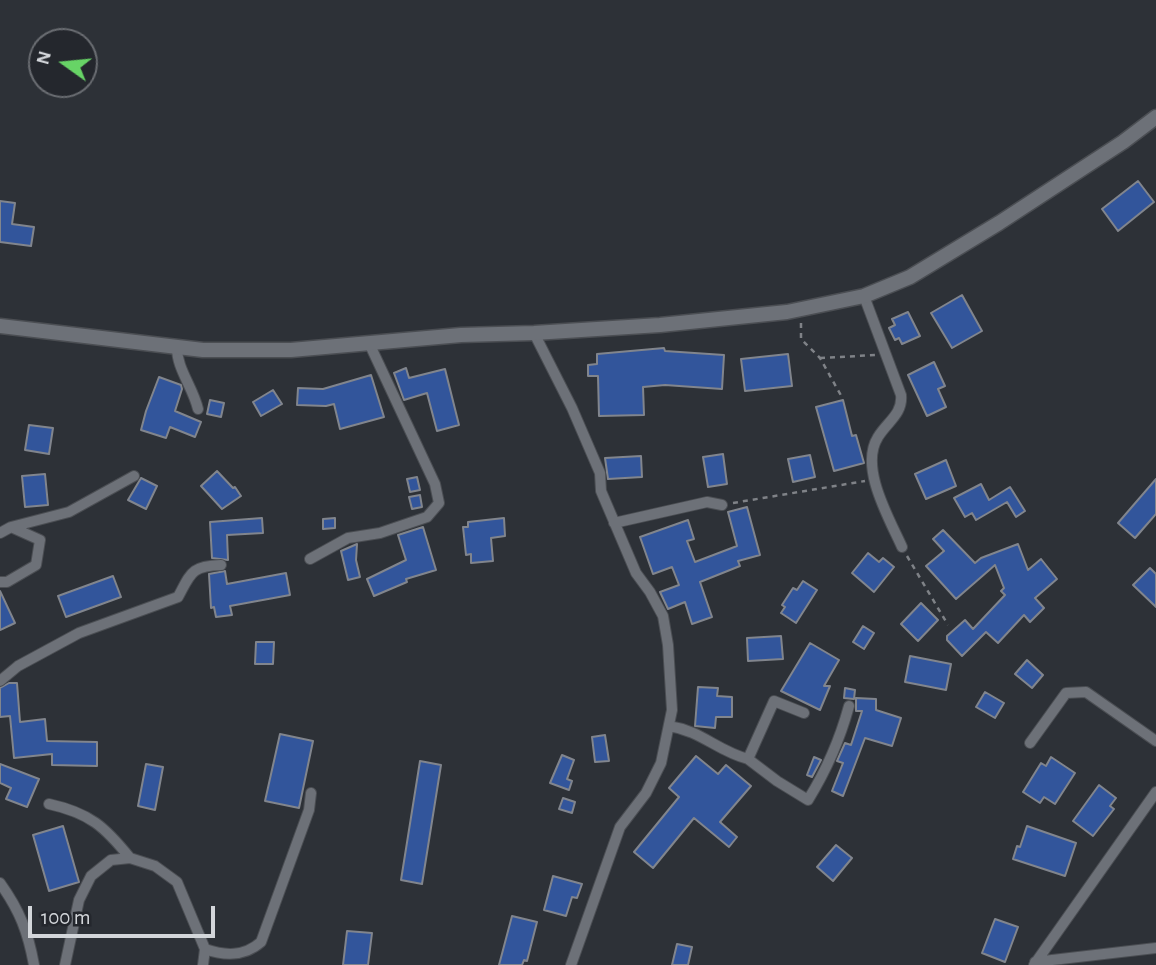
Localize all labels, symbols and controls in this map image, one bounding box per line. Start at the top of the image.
north arrow [28,28,98,98]
text: N [33,49,55,67]
scale bar [32,892,219,936]
text: 100 m [41,907,91,928]

